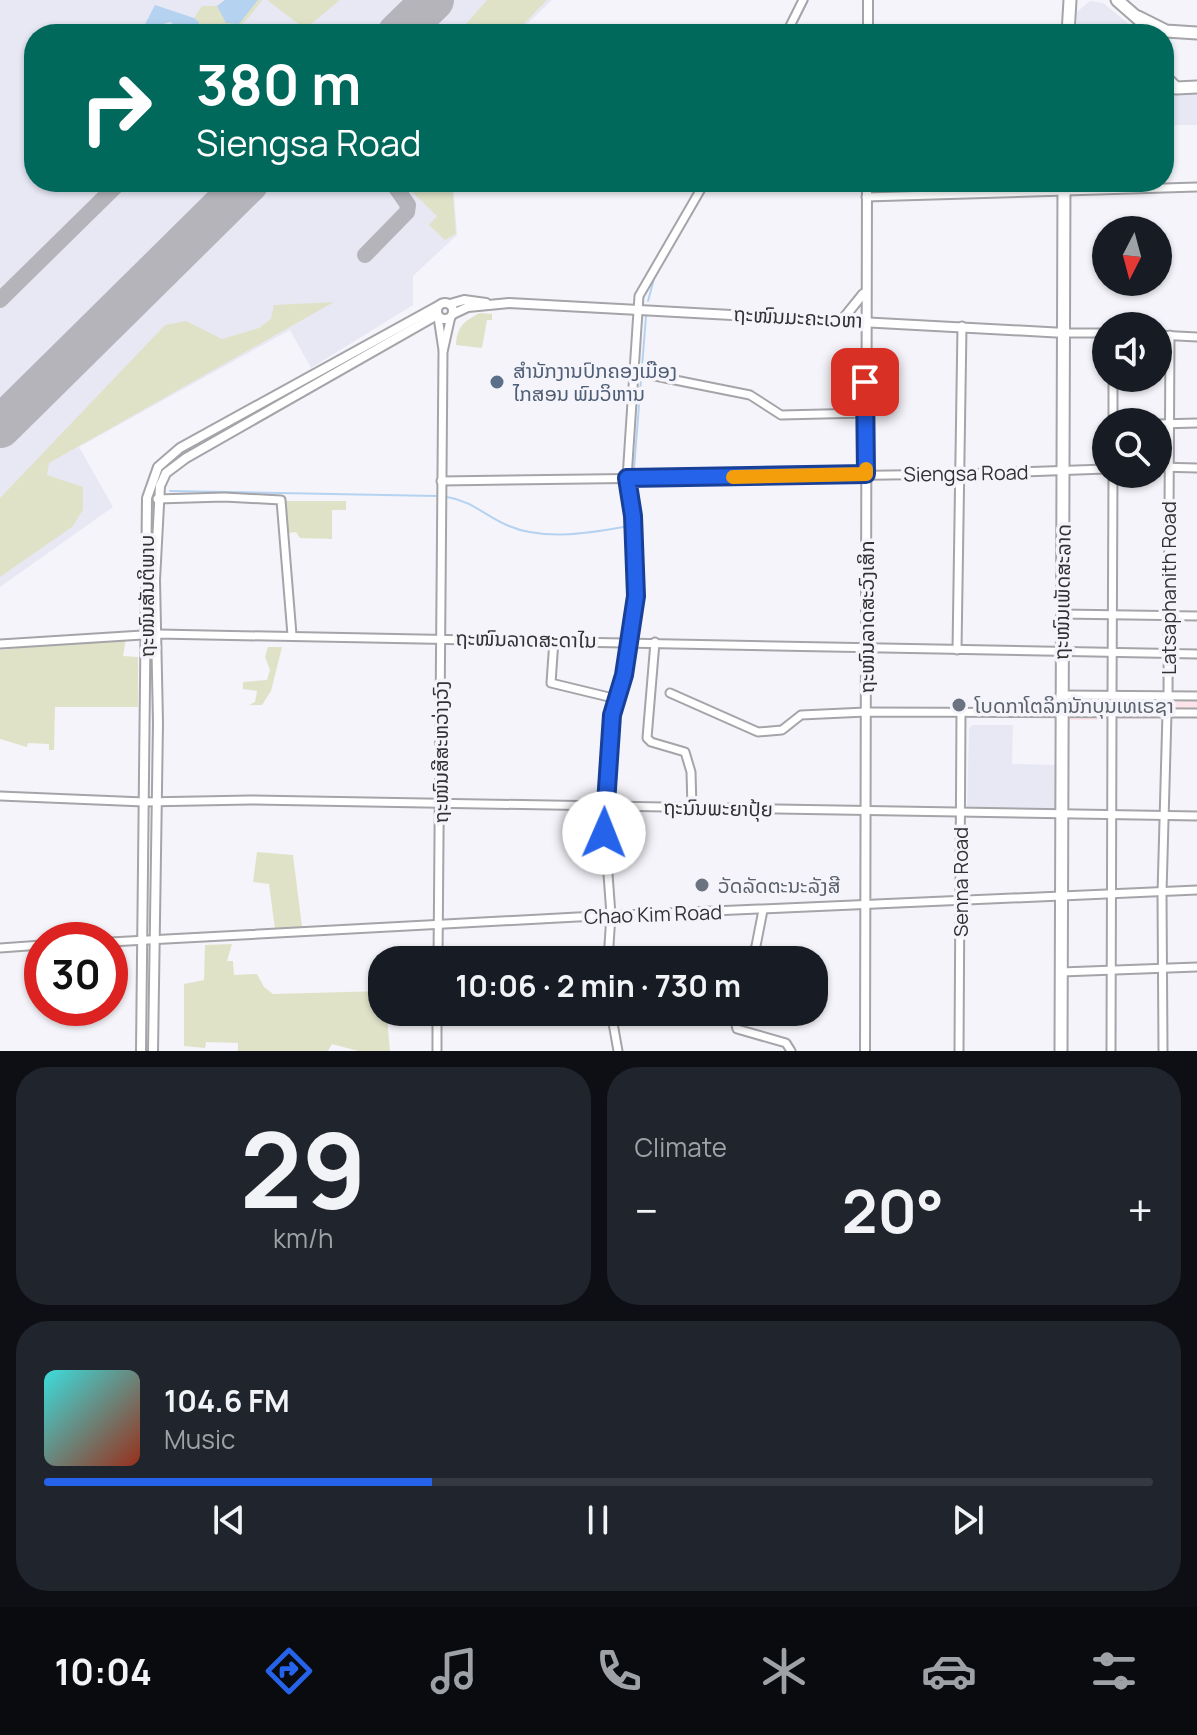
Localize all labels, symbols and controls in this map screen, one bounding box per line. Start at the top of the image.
text: 380 m [196,45,361,122]
icon: right [64,56,168,160]
text: Siengsa Road [196,118,421,167]
north arrow [1092,216,1172,296]
map controls [1092,216,1172,488]
street label: ຖະໜົນມະຄະເວຫາ [733,300,863,334]
button: sound [1092,312,1172,392]
pin [831,348,899,416]
place label: ສຳນັກງານປົກຄອງເມືອງ ໄກສອນ ພົມວິຫານ [512,357,677,407]
icon: arrive [843,360,887,404]
marker: ສຳນັກງານປົກຄອງເມືອງ ໄກສອນ ພົມວິຫານ [488,373,506,391]
button: search [1092,408,1172,488]
street label: Siengsa Road [903,458,1029,488]
street label: Latsaphanith Road [1155,501,1182,675]
street label: ຖະໜົນເພັດສະລາດ [1047,524,1077,660]
street label: ຖະໜົນສັນຕິພາບ [133,535,160,657]
street label: ຖະໜົນລາດສະວົງເສິກ [853,541,880,694]
street label: ຖະໜົນລາດສະດາໄນ [455,624,597,654]
street label: ຖະໜົນສີສະຫວ່າງວົງ [427,681,454,823]
place label: ໂບດກາໂຕລິກນັກບຸນເທເຣຊາ [974,692,1174,719]
marker: ໂບດກາໂຕລິກນັກບຸນເທເຣຊາ [950,696,968,714]
position arrow [562,791,646,875]
street label: ຖະນົນພະຍາປຸ້ຍ [663,794,773,822]
street label: Senna Road [947,827,974,937]
place label: ວັດລັດຕະນະລັງສີ [718,872,840,899]
marker: ວັດລັດຕະນະລັງສີ [693,876,711,894]
street label: Chao Kim Road [584,898,722,930]
speed limit sign: 30 [24,922,128,1026]
text: 10:06 · 2 min · 730 m [455,965,741,1006]
text: 29 [240,1097,367,1239]
text: Climate [635,1129,727,1165]
text: 20° [842,1169,944,1251]
text: − [635,1180,658,1240]
text: + [1128,1180,1153,1240]
text: km/h [273,1220,333,1256]
text: 104.6 FM [164,1380,290,1421]
text: Music [164,1421,235,1457]
icon: previous [207,1498,251,1542]
icon: pause [576,1498,620,1542]
icon: next [946,1498,990,1542]
icon: directions [261,1643,317,1699]
icon: music [426,1643,482,1699]
icon: phone [591,1643,647,1699]
icon: climate [756,1643,812,1699]
icon: car [921,1643,977,1699]
icon: filters [1086,1643,1142,1699]
text: 10:04 [55,1647,152,1696]

